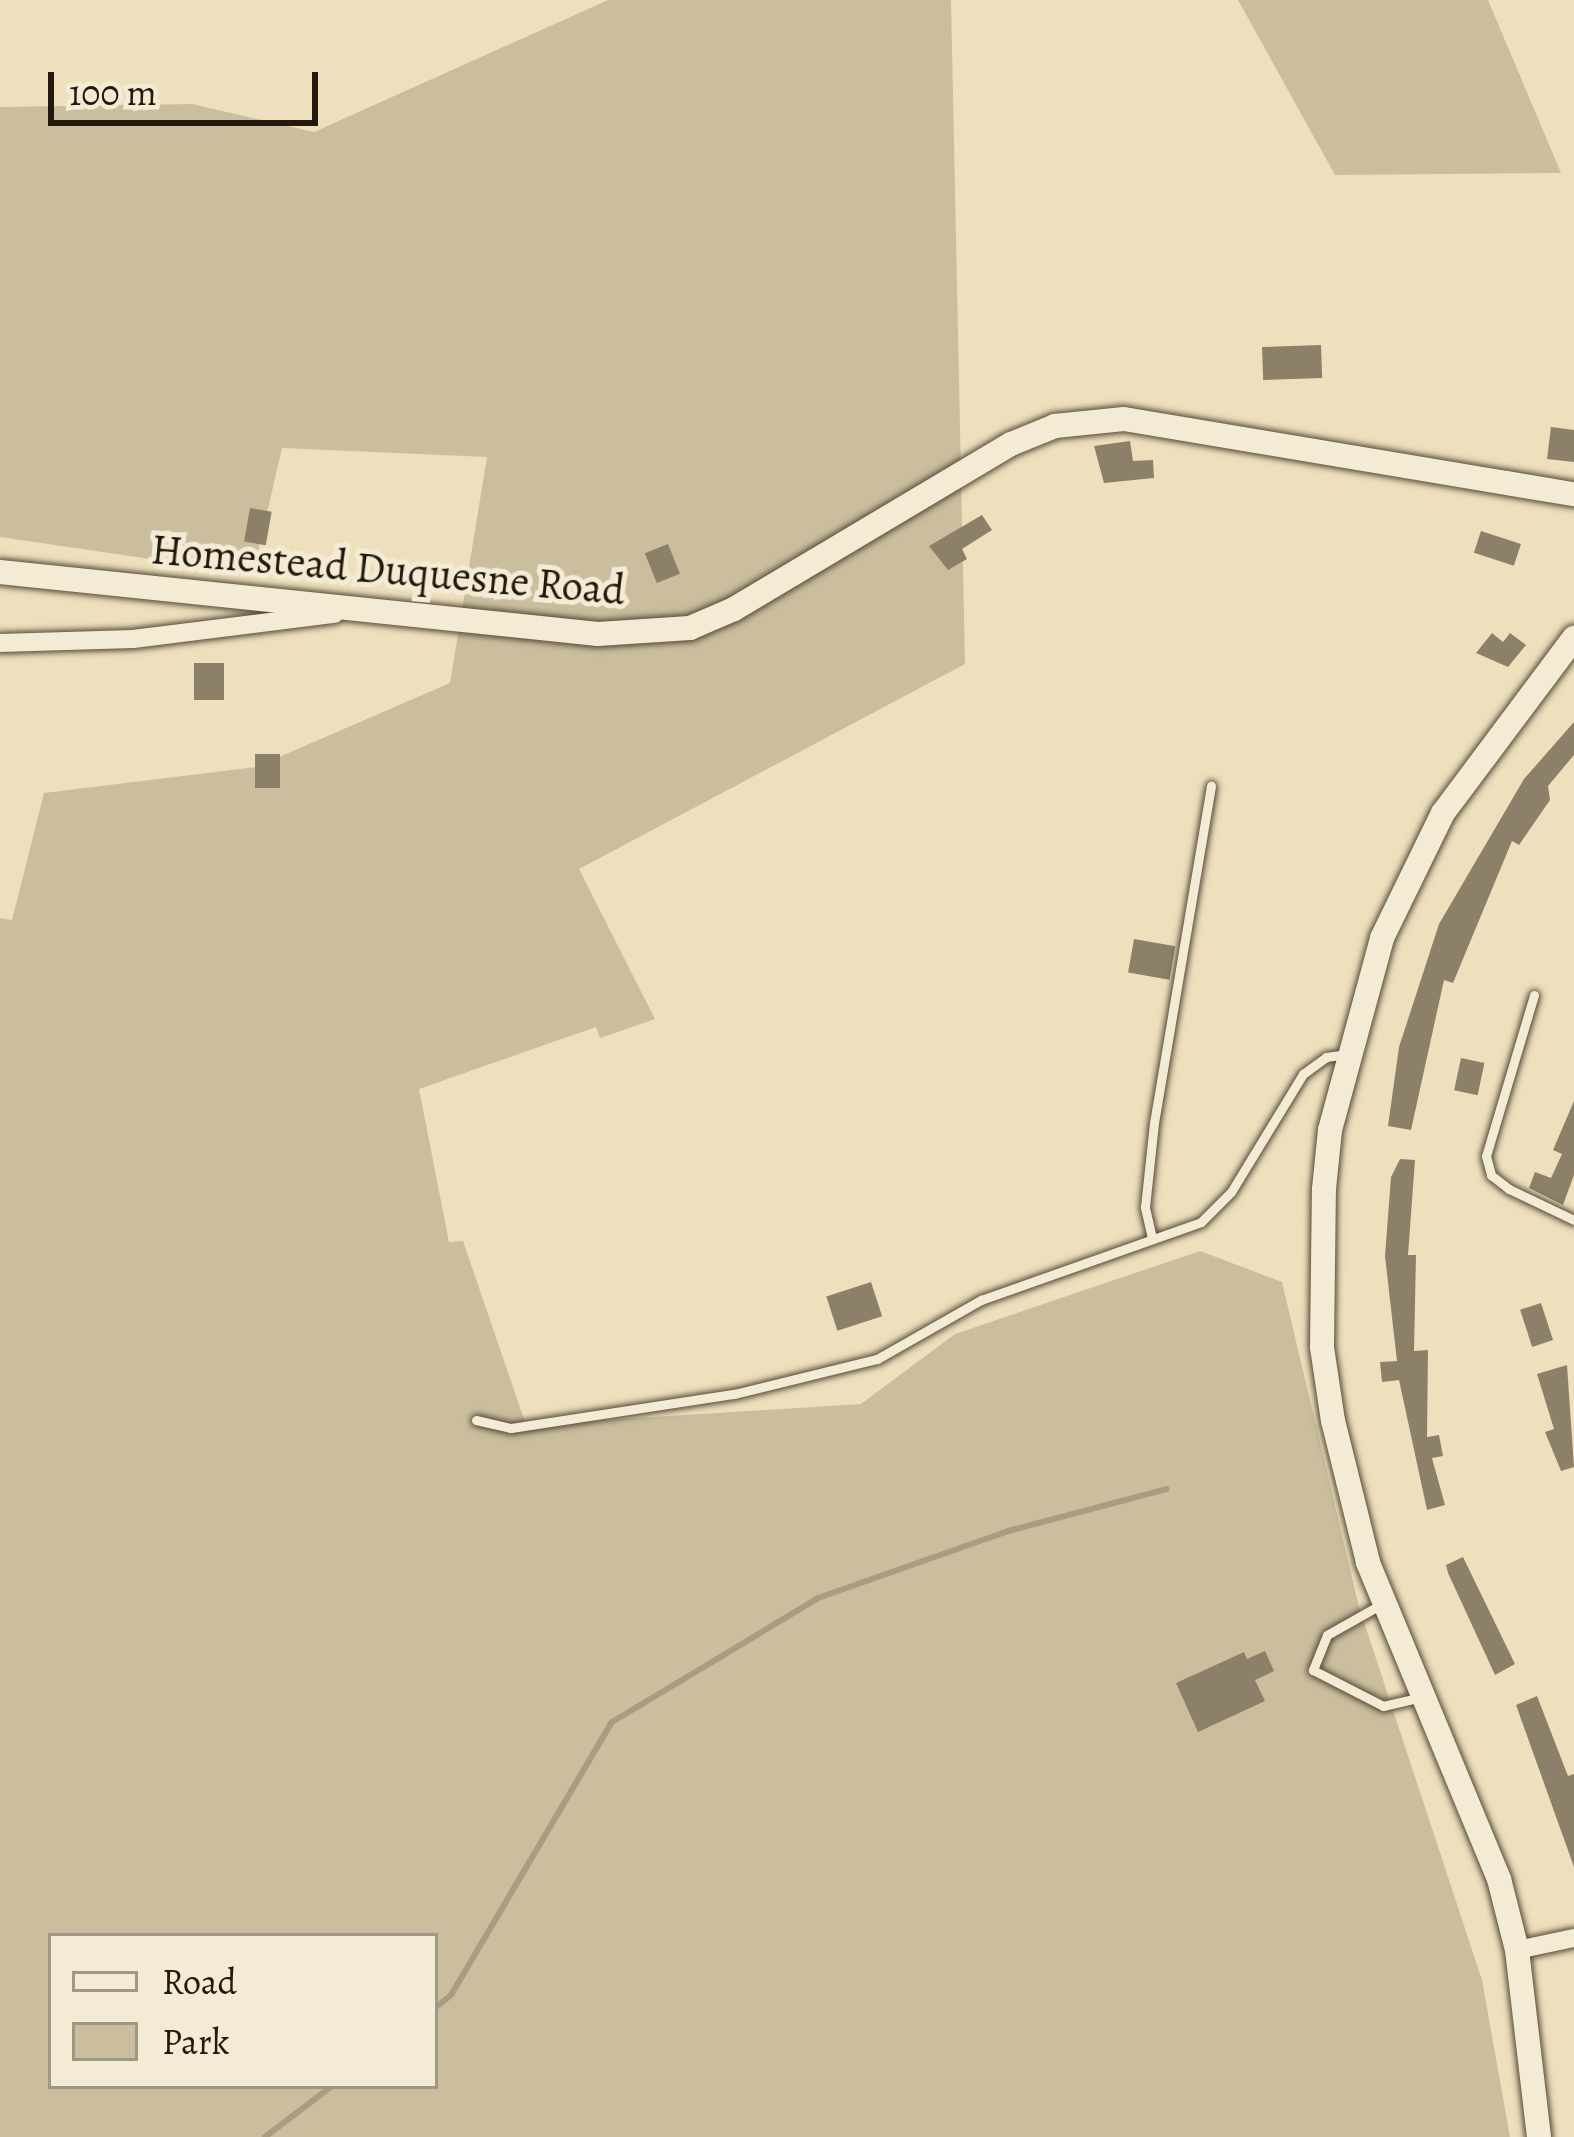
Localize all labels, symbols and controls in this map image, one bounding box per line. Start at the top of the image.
scale bar [54,48,324,122]
text: 100 m [69,68,157,117]
street label: Homestead Duquesne Road [149,524,627,616]
legend [48,1933,438,2089]
text: Road [162,1957,237,2006]
text: Park [162,2017,230,2066]

